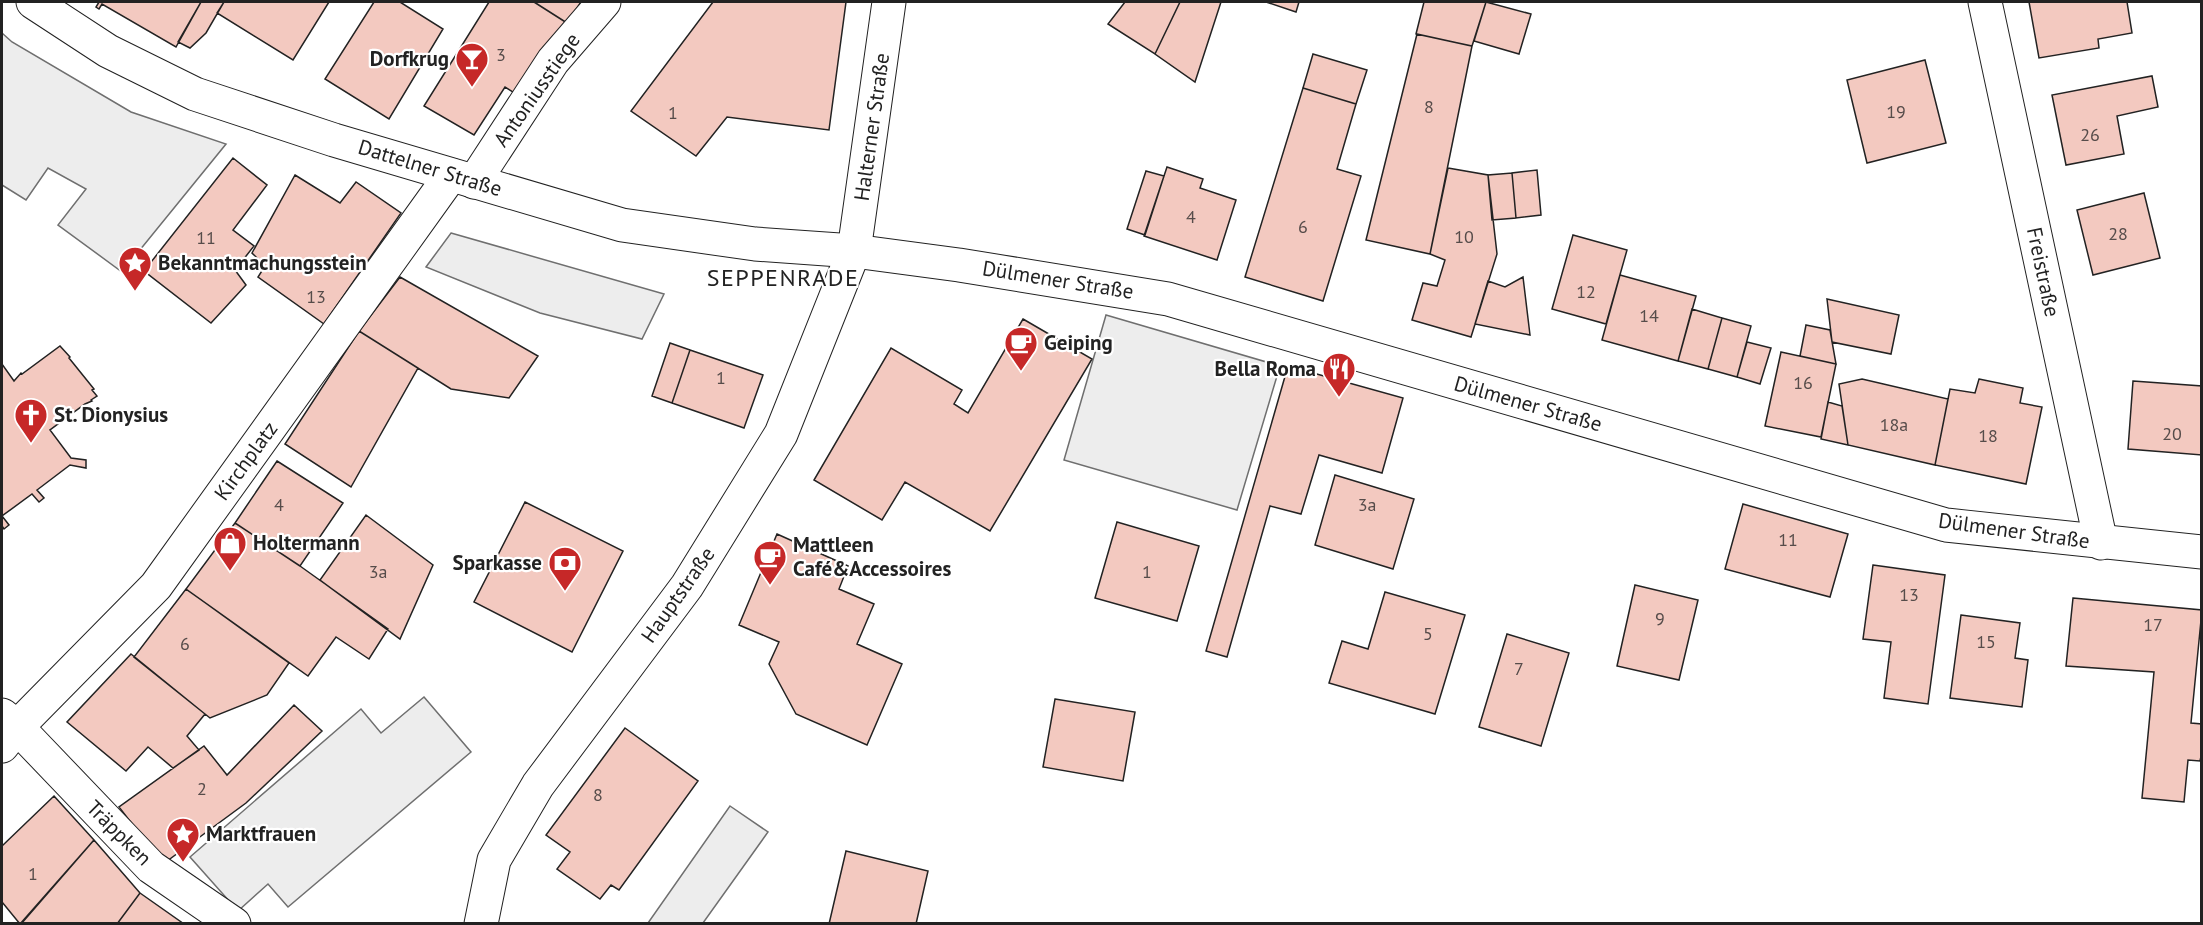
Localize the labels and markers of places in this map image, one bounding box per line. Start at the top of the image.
bar icon: Dorfkrug [454,41,490,88]
place label: Dorfkrug [370,45,449,72]
place icon: Bekanntmachungsstein [117,245,153,292]
place label: Bekanntmachungsstein [158,249,367,276]
cafe icon: Geiping [1003,325,1039,372]
place label: Geiping [1044,329,1113,356]
restaurant icon: Bella Roma [1321,351,1357,398]
place label: Bella Roma [1215,355,1316,382]
church icon: St. Dionysius [13,397,49,444]
place label: St. Dionysius [54,401,168,428]
shop icon: Holtermann [212,525,248,572]
place label: Holtermann [253,529,360,556]
place label: Mattleen Café&Accessoires [793,531,951,582]
cafe icon: Mattleen Café&Accessoires [752,539,788,586]
bank icon: Sparkasse [547,545,583,592]
place label: Sparkasse [453,549,542,576]
place icon: Marktfrauen [165,816,201,863]
place label: Marktfrauen [206,820,316,847]

